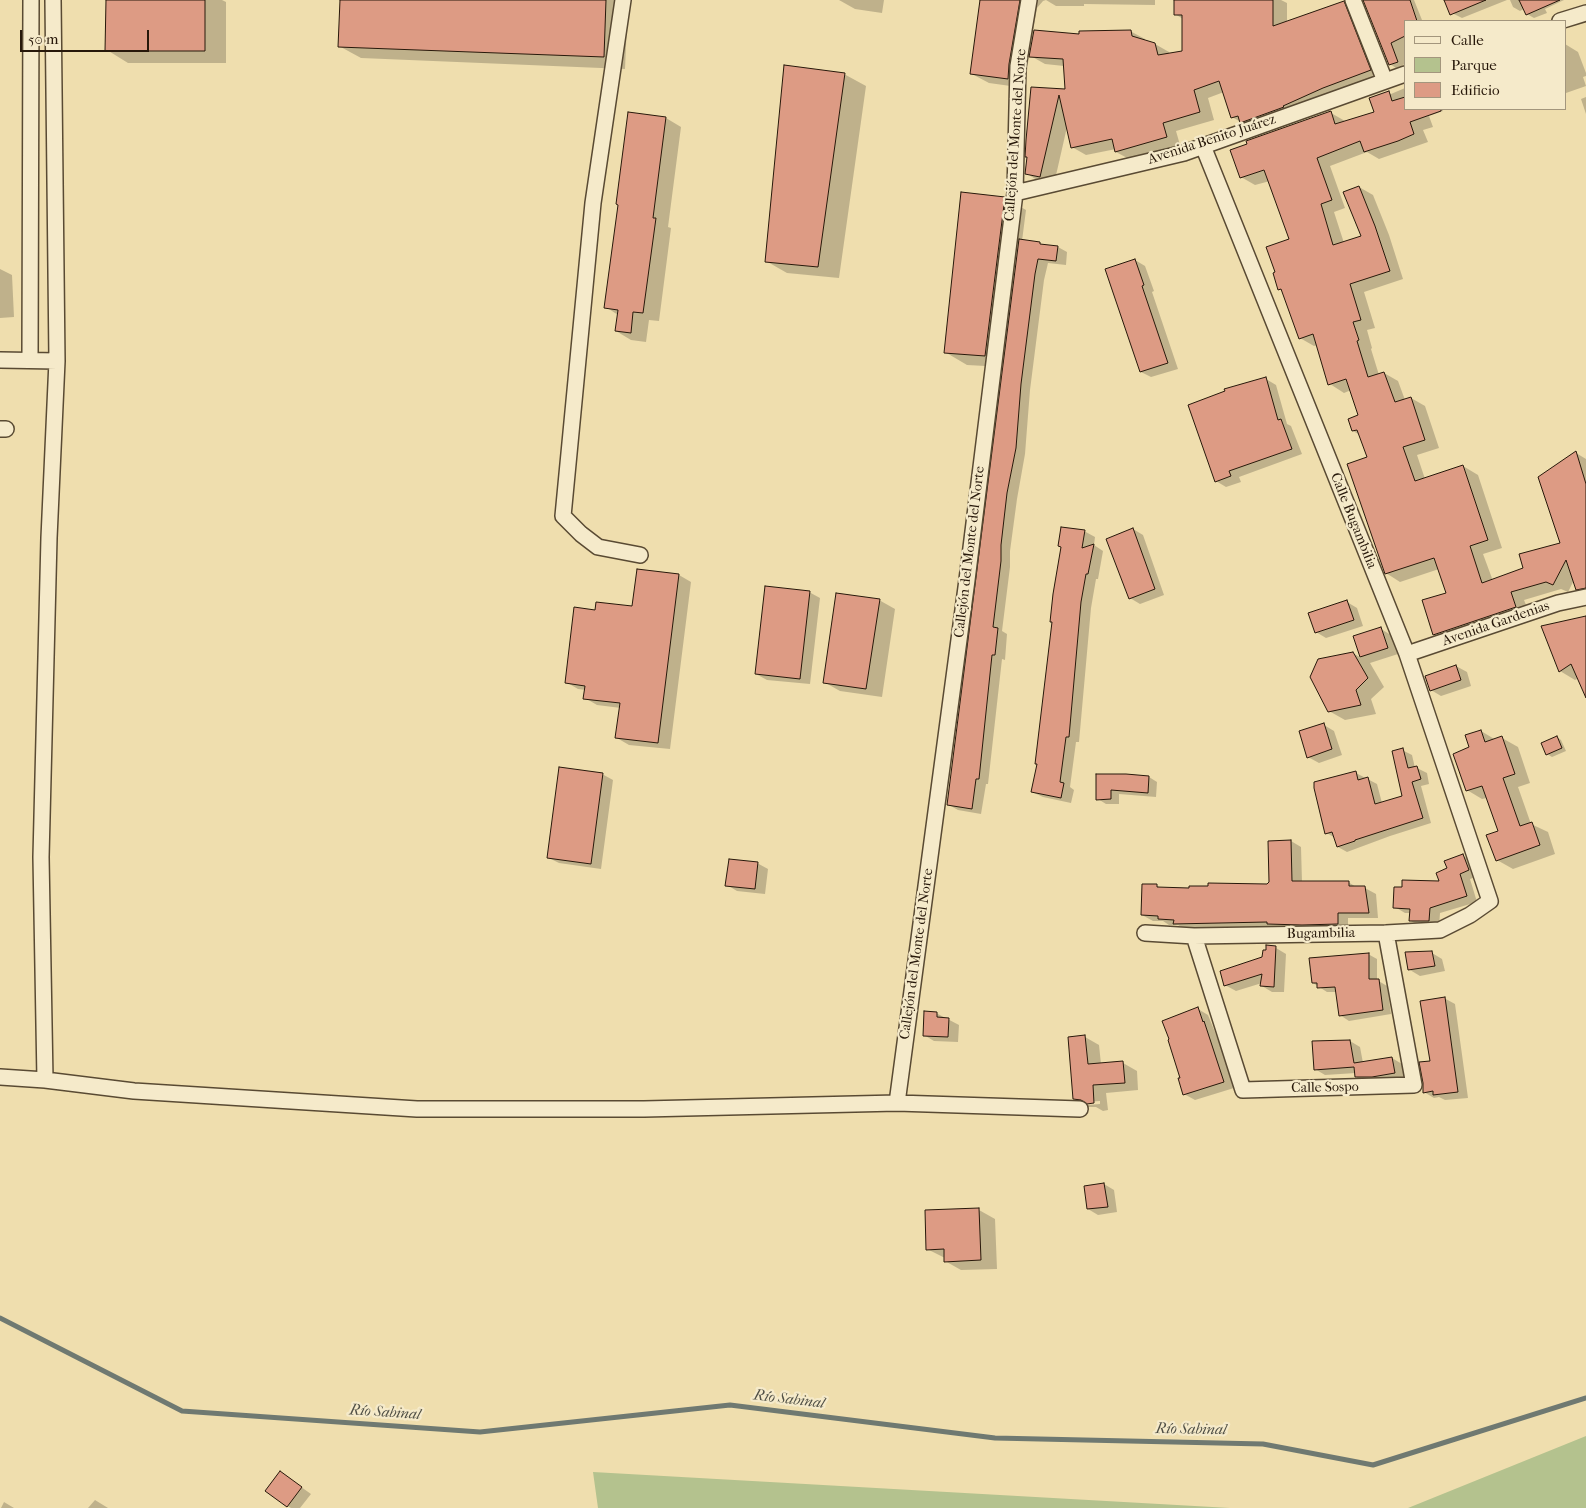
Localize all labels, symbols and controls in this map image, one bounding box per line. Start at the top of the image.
scale bar [22,20,151,52]
legend [1404,20,1566,110]
text: 50 m [28,30,58,48]
text: Calle [1451,31,1484,49]
street label: Callejón del Monte del Norte [1002,48,1030,222]
text: Parque [1451,56,1497,74]
text: Edificio [1451,81,1500,99]
street label: Avenida Benito Juárez [1146,111,1278,169]
street label: Callejón del Monte del Norte [951,465,989,639]
street label: Calle Bugambilia [1326,471,1380,571]
street label: Avenida Gardenias [1440,598,1552,650]
street label: Callejón del Monte del Norte [897,867,937,1041]
street label: Bugambilia [1287,925,1355,943]
street label: Calle Sospo [1291,1079,1359,1097]
water label: Río Sabinal [753,1387,825,1413]
water label: Río Sabinal [349,1402,421,1424]
water label: Río Sabinal [1155,1420,1227,1440]

